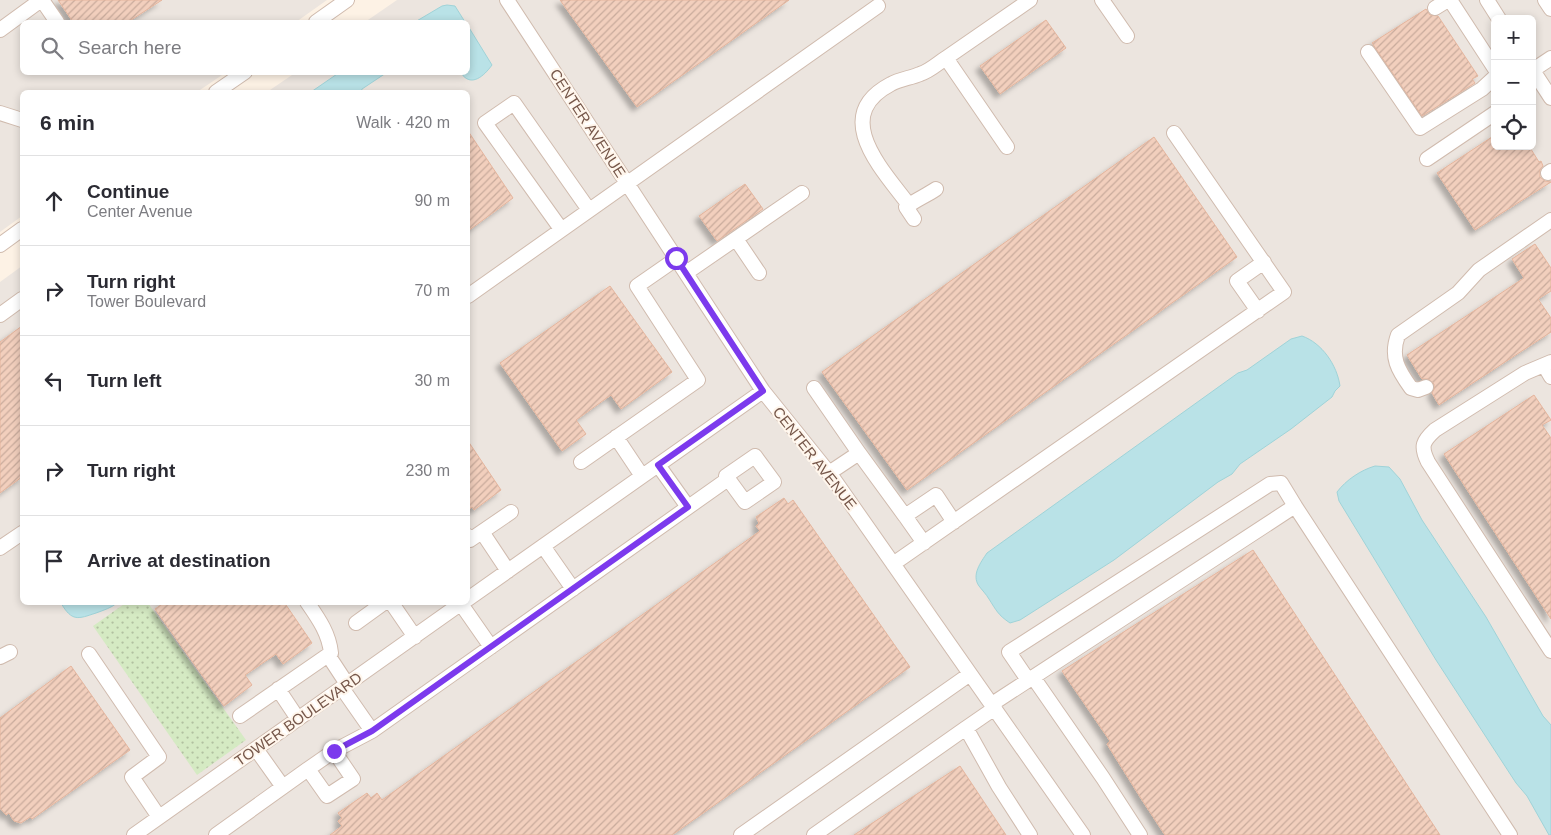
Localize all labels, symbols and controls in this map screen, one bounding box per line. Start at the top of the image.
map controls [1491,15,1536,150]
button: + [1491,15,1536,60]
search box [20,20,470,75]
icon: search [38,34,66,62]
text: Search here [78,37,182,58]
button: − [1491,60,1536,105]
street label: CENTER AVENUE [547,66,629,180]
button: locate [1491,105,1536,150]
text: 6 min [40,111,95,134]
text: Walk · 420 m [356,114,450,131]
text: Continue [87,181,169,202]
icon: ahead [40,187,68,215]
text: 90 m [414,192,450,209]
text: Center Avenue [87,203,193,220]
route start [665,247,688,270]
text: Turn right [87,271,175,292]
icon: right [40,277,68,305]
text: 70 m [414,282,450,299]
text: Tower Boulevard [87,293,206,310]
icon: left [40,367,68,395]
text: Turn left [87,370,162,391]
text: 30 m [414,372,450,389]
street label: CENTER AVENUE [770,403,860,513]
icon: right [40,457,68,485]
text: Turn right [87,460,175,481]
text: 230 m [406,462,450,479]
icon: arrive [40,547,68,575]
text: Arrive at destination [87,550,271,571]
street label: TOWER BOULEVARD [231,669,365,769]
route end [323,740,346,763]

